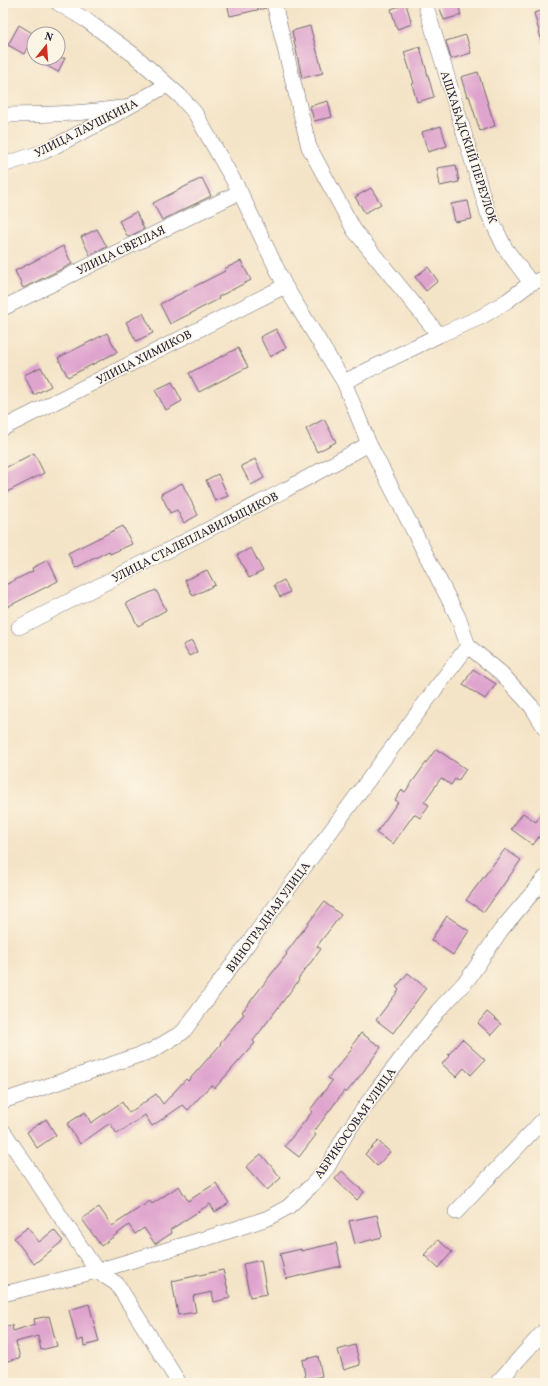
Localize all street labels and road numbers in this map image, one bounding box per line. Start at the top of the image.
street label: АШХАБАДСКИЙ ПЕРЕУЛОК [436,69,501,226]
street label: УЛИЦА ЛАУШКИНА [32,96,141,162]
street label: УЛИЦА СВЕТЛАЯ [74,222,169,279]
street label: УЛИЦА ХИМИКОВ [94,327,195,389]
street label: УЛИЦА СТАЛЕПЛАВИЛЬЩИКОВ [110,489,281,587]
street label: ВИНОГРАДНАЯ УЛИЦА [223,858,315,976]
street label: АБРИКОСОВАЯ УЛИЦА [311,1064,401,1182]

